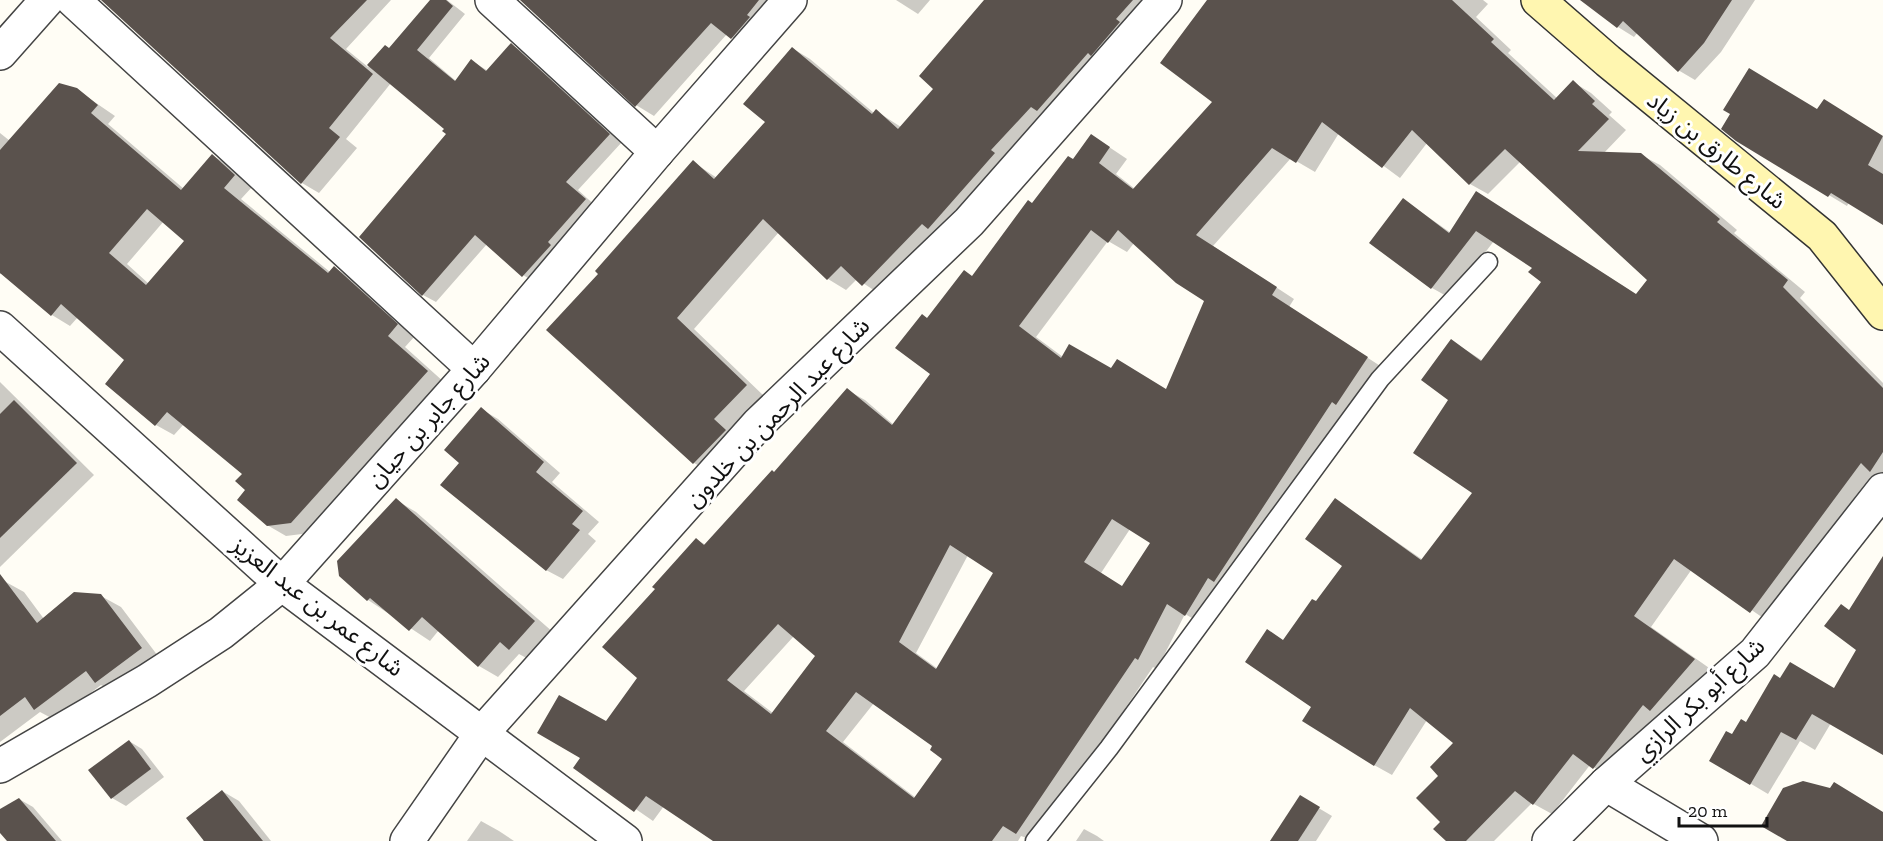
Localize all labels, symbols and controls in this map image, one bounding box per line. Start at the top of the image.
street label: شارع طارق بن زياد [1640,85,1792,217]
street label: شارع عبد الرحمن بن خلدون [679,311,877,515]
street label: شارع جابر بن حيان [360,347,498,495]
street label: شارع عمر بن عبد العزيز [223,529,410,685]
street label: شارع أبو بكر الرازي [1627,630,1774,770]
scale bar [1679,790,1768,828]
text: 20 m [1688,800,1728,822]

